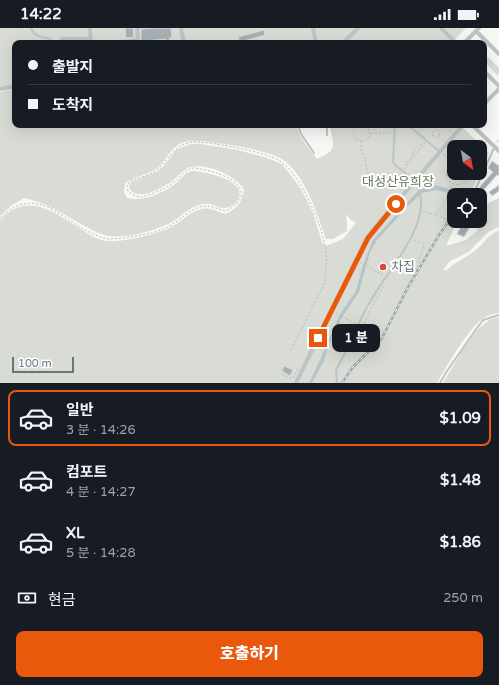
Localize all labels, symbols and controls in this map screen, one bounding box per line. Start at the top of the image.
text: 14:22 [20,5,62,23]
text: 출발지 [52,58,93,76]
text: 도착지 [52,96,93,114]
north arrow [447,140,487,180]
map controls [447,140,487,228]
park label: 대성산유희장 [362,174,434,190]
button: locate [447,188,487,228]
route start [387,195,405,213]
place label: 차집 [391,259,415,275]
marker: 차집 [378,262,388,272]
callout: 1 분 [332,324,380,352]
route end [309,329,327,347]
text: 1 분 [344,330,368,346]
scale bar [12,355,74,374]
text: 100 m [18,357,52,370]
icon: car [18,400,54,436]
text: 일반 [66,401,94,419]
text: $1.09 [440,409,481,427]
text: 3 분 · 14:26 [66,422,136,438]
icon: car [18,462,54,498]
text: 컴포트 [66,463,107,481]
text: $1.48 [440,471,481,489]
text: 4 분 · 14:27 [66,484,136,500]
icon: car [18,524,54,560]
text: XL [66,524,85,542]
text: $1.86 [440,533,481,551]
text: 5 분 · 14:28 [66,545,136,561]
icon: cash [16,587,38,609]
text: 250 m [443,590,483,606]
text: 현금 [48,591,76,609]
button: 호출하기 [16,631,483,677]

